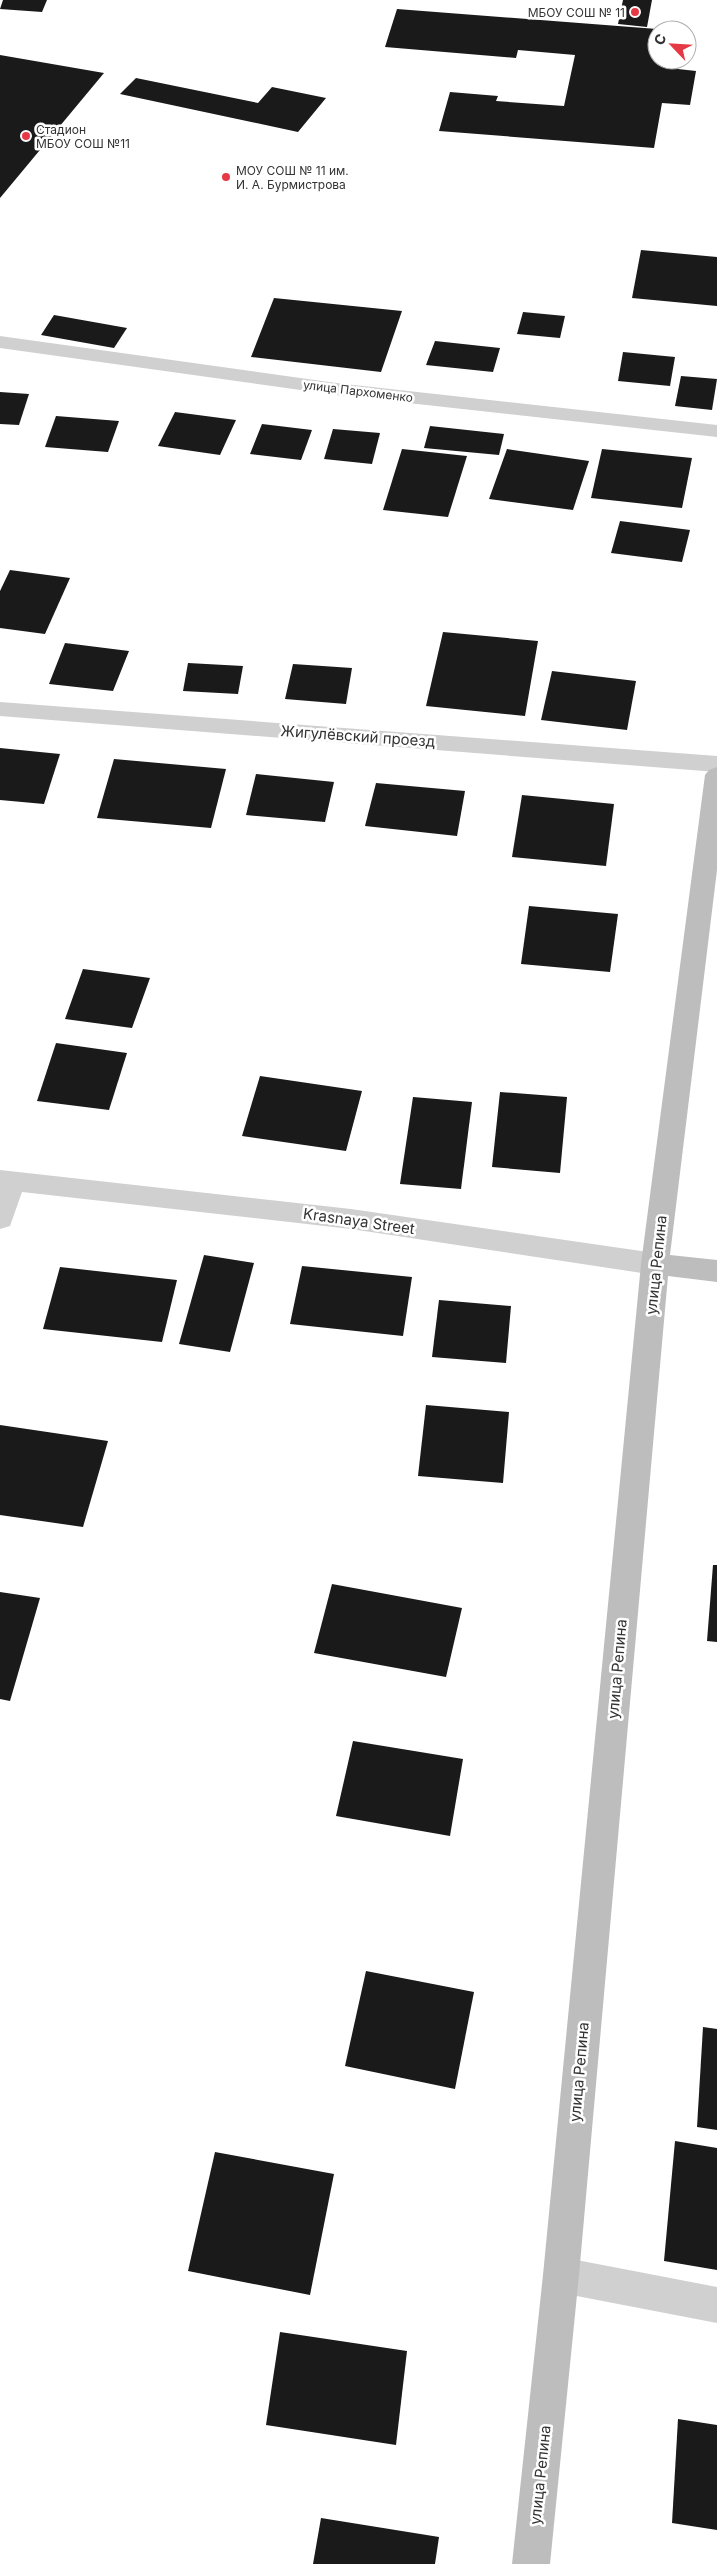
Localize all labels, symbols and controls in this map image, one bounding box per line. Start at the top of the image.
place label: МБОУ СОШ № 11 [528,5,625,20]
marker: МБОУ СОШ № 11 [629,6,641,18]
north arrow [647,20,697,70]
text: С [650,31,670,48]
place label: Стадион МБОУ СОШ №11 [36,122,130,151]
marker: Стадион МБОУ СОШ №11 [20,130,32,142]
place label: МОУ СОШ № 11 им. И. А. Бурмистрова [236,163,349,192]
marker: МОУ СОШ № 11 им. И. А. Бурмистрова [220,171,232,183]
street label: улица Пархоменко [302,377,414,405]
street label: Жигулёвский проезд [280,721,436,751]
street label: Krasnaya Street [302,1204,416,1238]
street label: улица Репина [641,1214,671,1316]
street label: улица Репина [603,1618,631,1720]
street label: улица Репина [565,2021,593,2123]
street label: улица Репина [525,2424,555,2526]

